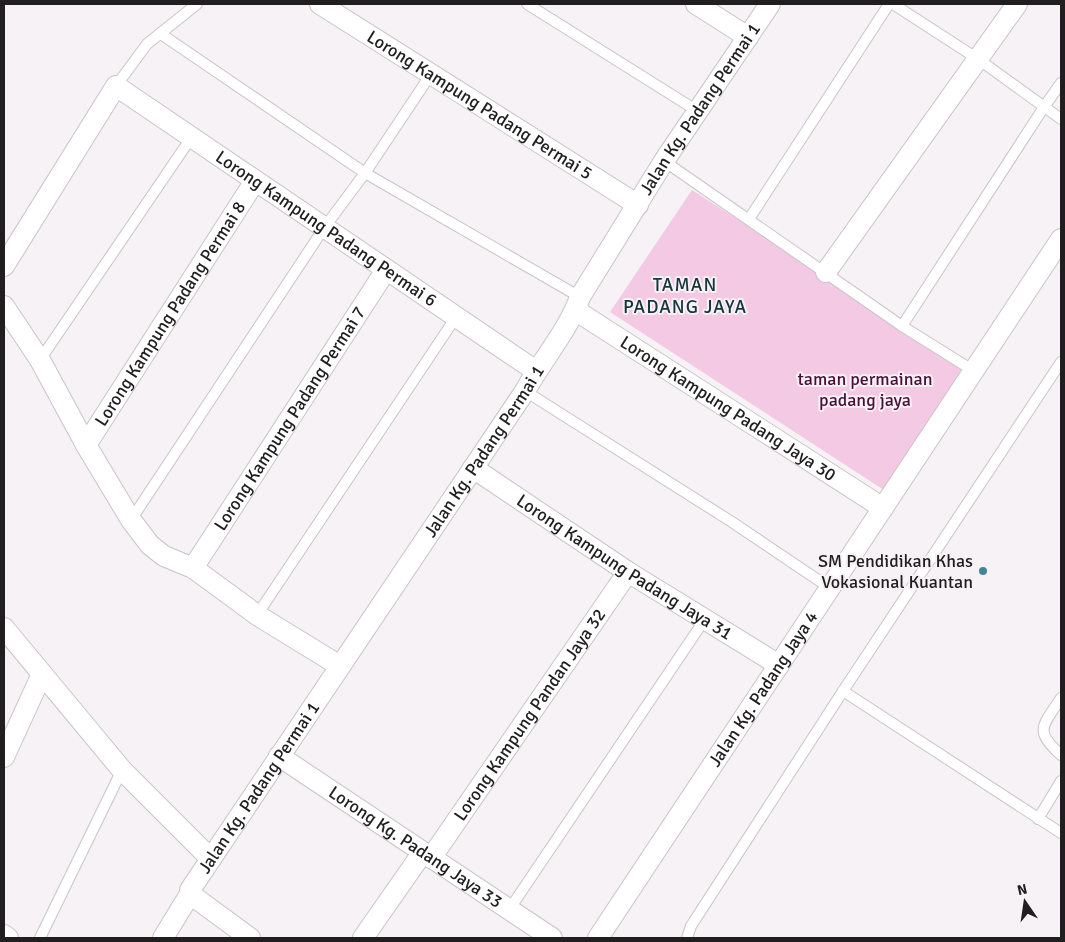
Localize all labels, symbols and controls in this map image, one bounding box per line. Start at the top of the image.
street label: Jalan Kg. Padang Permai 1 [635,19,765,199]
street label: Lorong Kampung Padang Permai 5 [363,26,597,184]
street label: Lorong Kampung Padang Permai 6 [211,146,441,311]
street label: Lorong Kampung Padang Permai 8 [90,197,250,430]
district label: TAMAN PADANG JAYA [623,273,747,319]
street label: Lorong Kampung Padang Permai 7 [209,302,370,535]
street label: Lorong Kampung Padang Jaya 30 [616,331,840,486]
street label: Jalan Kg. Padang Permai 1 [419,361,549,541]
park label: taman permainan padang jaya [798,368,933,411]
street label: Lorong Kampung Padang Jaya 31 [512,489,736,645]
place label: SM Pendidikan Khas Vokasional Kuantan [818,550,973,593]
marker: SM Pendidikan Khas Vokasional Kuantan [977,565,989,577]
street label: Lorong Kampung Pandan Jaya 32 [449,604,610,825]
street label: Jalan Kg. Padang Jaya 4 [704,606,823,771]
street label: Jalan Kg. Padang Permai 1 [193,698,324,878]
street label: Lorong Kg. Padang Jaya 33 [324,781,506,913]
north arrow [1000,877,1050,927]
text: N [1016,880,1029,899]

